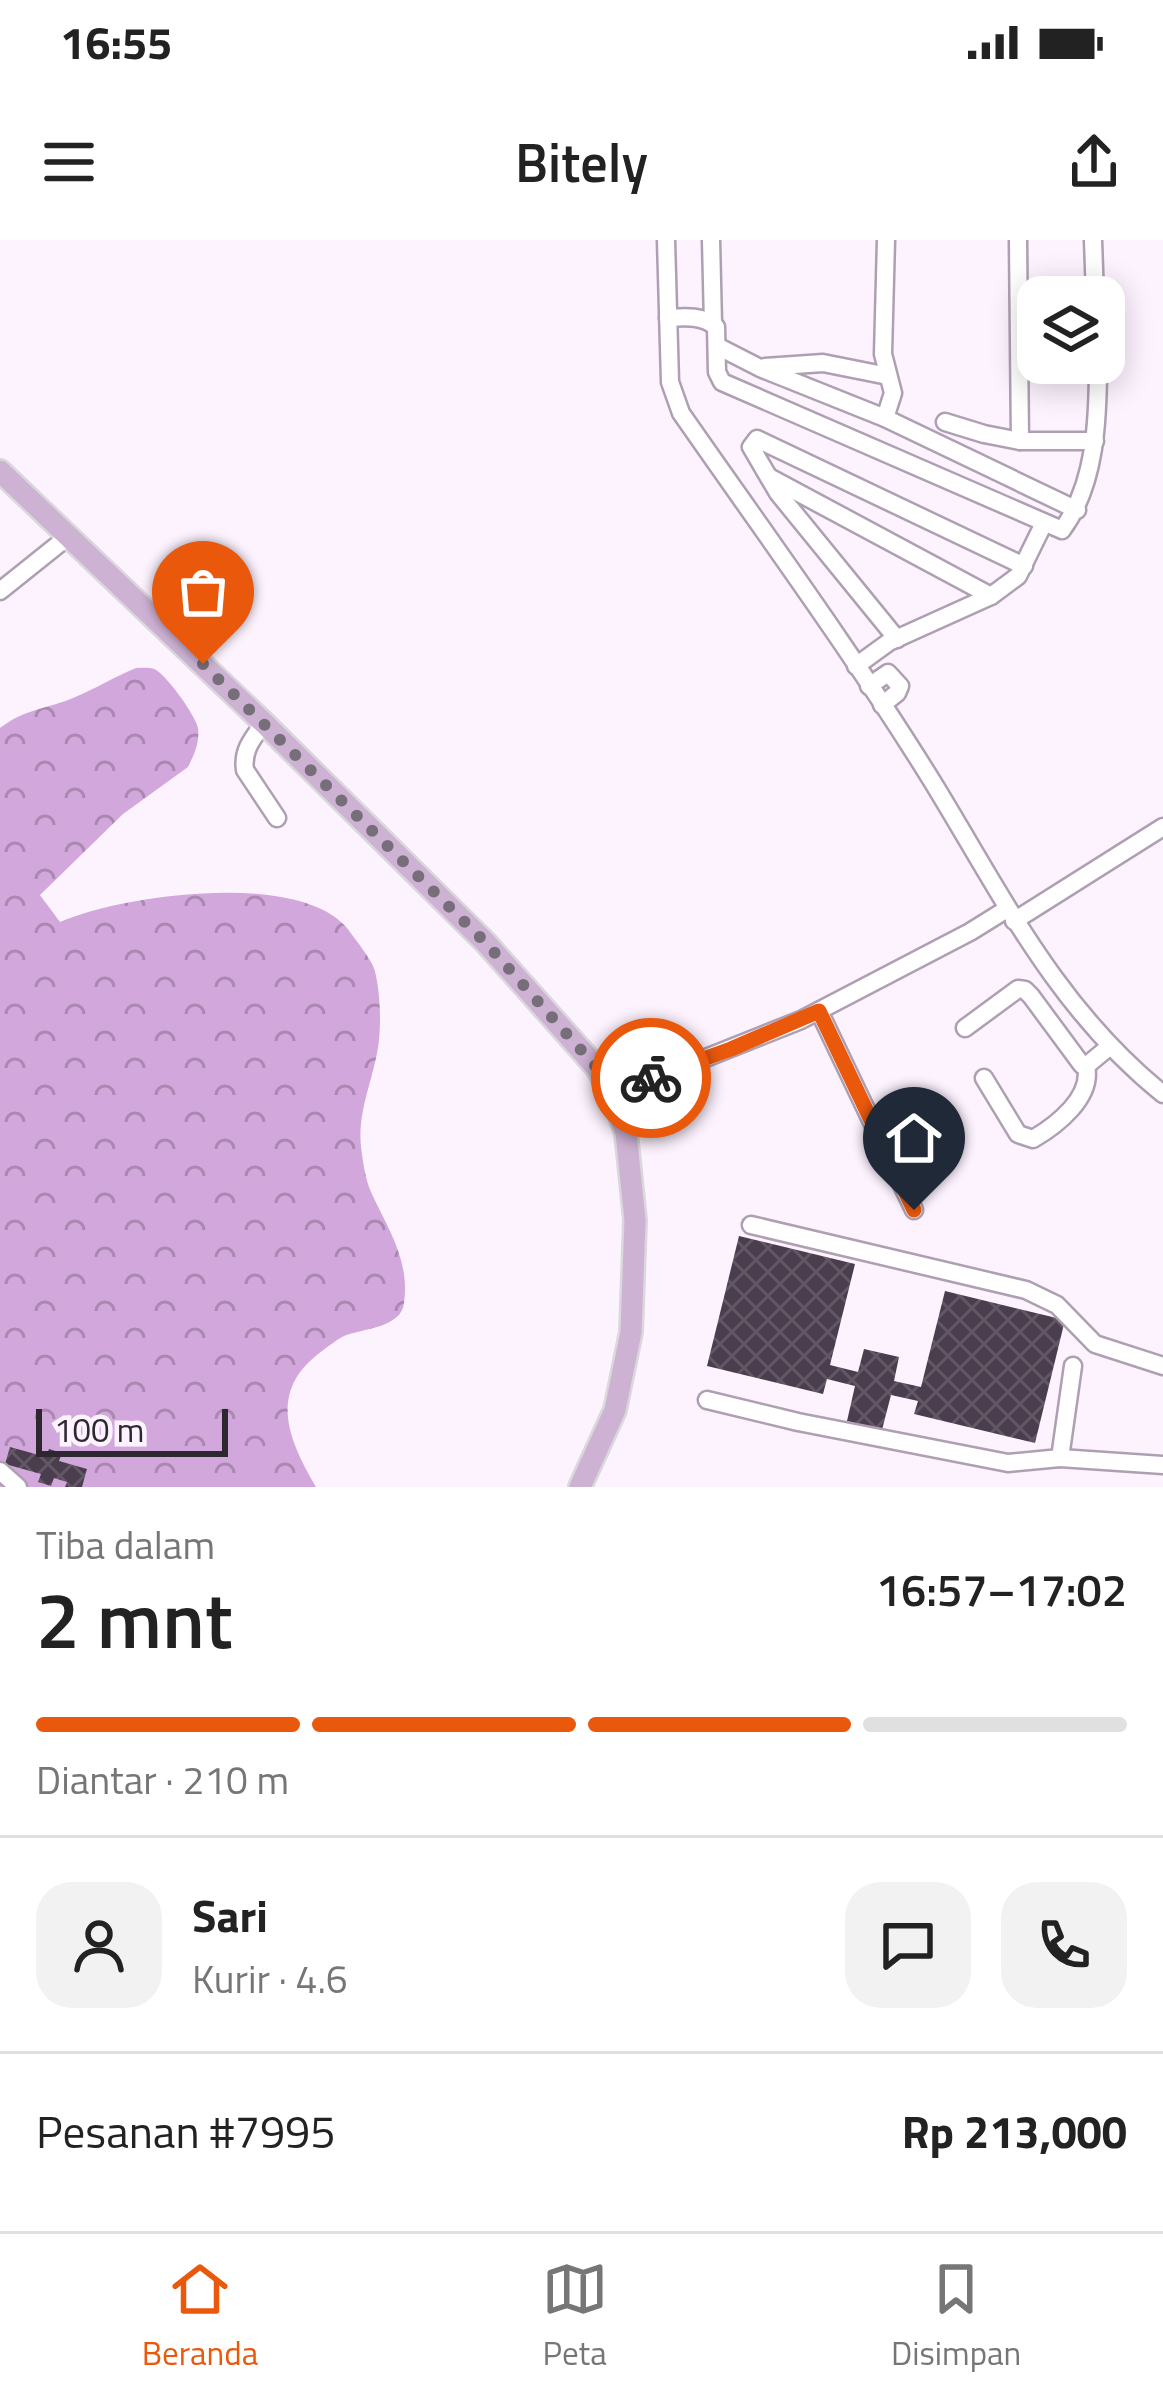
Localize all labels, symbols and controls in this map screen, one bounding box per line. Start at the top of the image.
text: 16:55 [60,8,172,76]
text: Bitely [515,121,648,203]
icon: menu [36,129,102,195]
icon: share [1061,129,1127,195]
map controls [1017,276,1125,384]
button: layers [1017,276,1125,384]
pin [152,541,254,664]
icon: bag [170,559,236,625]
courier [591,1018,711,1138]
icon: bike [618,1045,684,1111]
pin [863,1087,965,1210]
icon: home [881,1105,947,1171]
scale bar [36,1403,228,1456]
text: 100 m [54,1405,144,1455]
text: Tiba dalam [36,1515,215,1574]
text: 16:57–17:02 [876,1555,1127,1623]
text: 2 mnt [36,1560,233,1678]
text: Diantar · 210 m [36,1750,289,1809]
text: Sari [192,1881,268,1949]
button: person [36,1882,162,2008]
button: chat [845,1882,971,2008]
button: phone [1001,1882,1127,2008]
text: Kurir · 4.6 [192,1949,348,2008]
text: Pesanan #7995 [36,2097,335,2165]
text: Rp 213,000 [902,2097,1127,2165]
tab: Beranda [142,2256,258,2378]
tab: Peta [542,2256,608,2378]
tab: Disimpan [891,2256,1021,2378]

